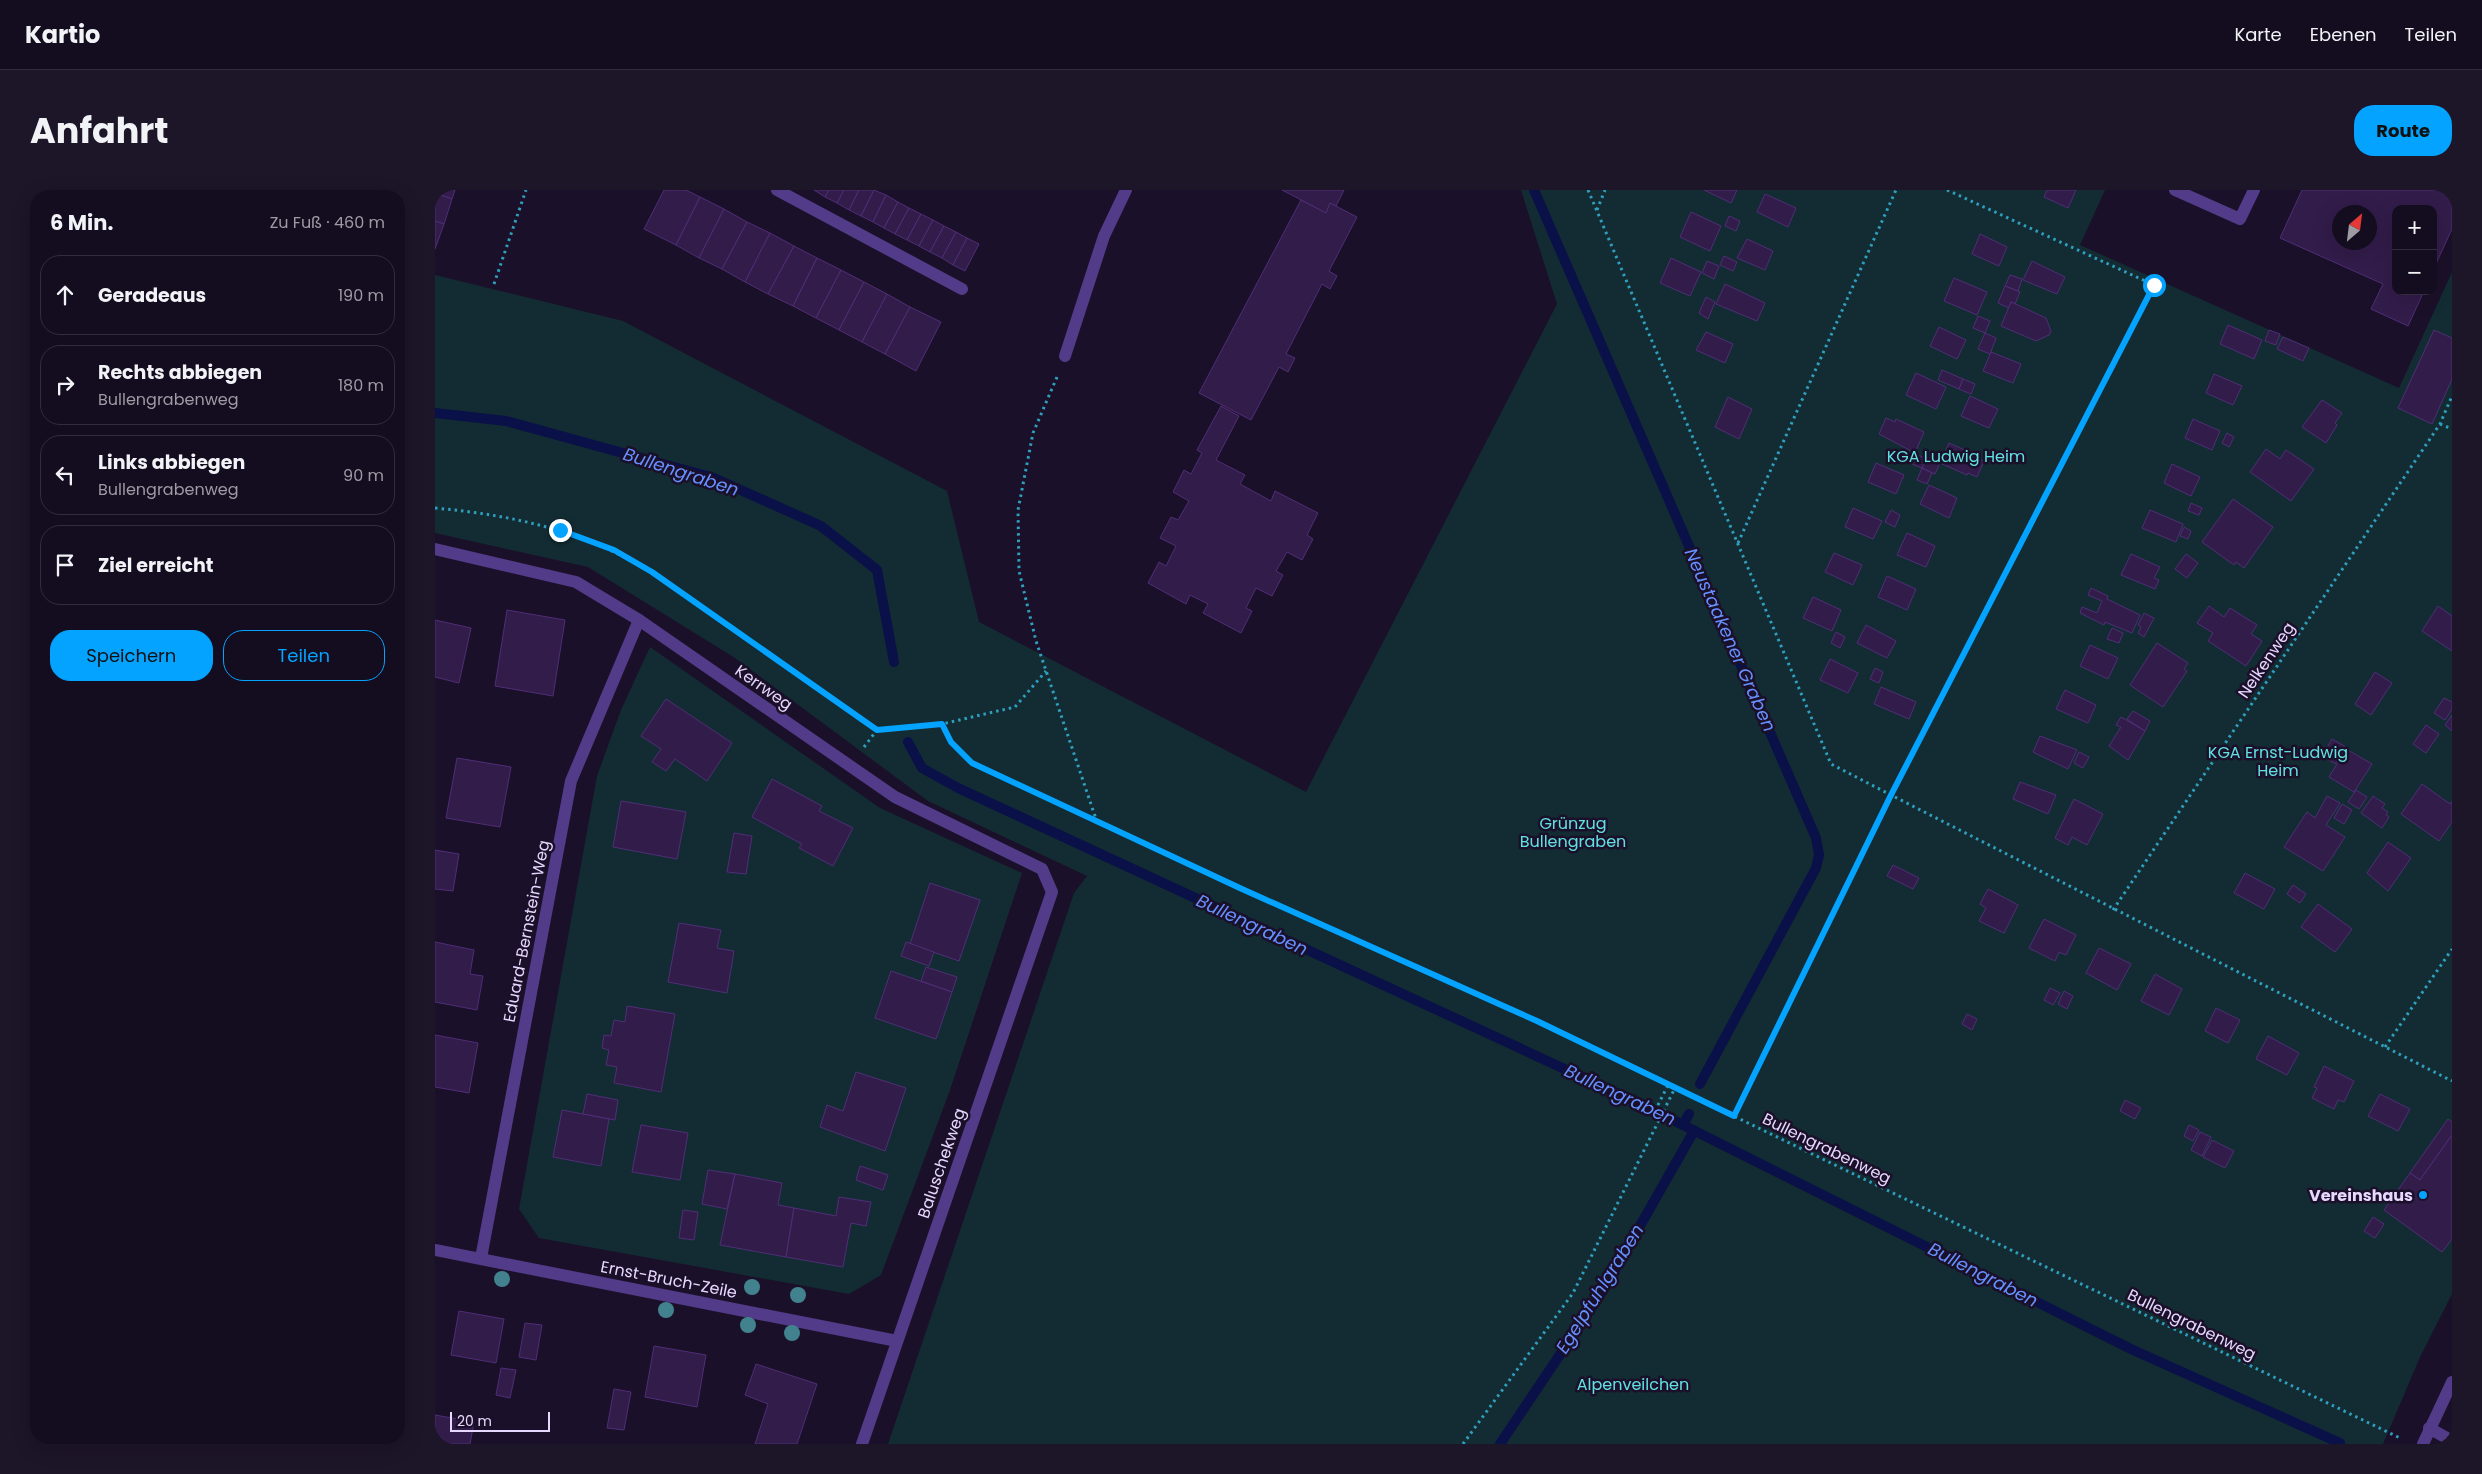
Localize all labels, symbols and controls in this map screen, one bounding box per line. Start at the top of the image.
text: Kartio [25,18,100,51]
text: Karte [2234,22,2282,47]
text: Ebenen [2310,22,2377,47]
text: Teilen [2405,22,2457,47]
button: Route [2354,105,2452,156]
text: Anfahrt [30,106,169,155]
north arrow [2332,205,2377,250]
map controls [2392,205,2437,295]
button: + [2392,205,2437,250]
text: 6 Min. [50,208,113,237]
text: Zu Fuß · 460 m [270,211,385,234]
button: − [2392,250,2437,295]
route start [2143,274,2166,297]
icon: ahead [51,281,79,309]
text: Geradeaus [98,282,206,309]
text: 190 m [338,284,384,307]
text: Rechts abbiegen [98,359,262,386]
icon: right [51,371,79,399]
text: 180 m [338,374,384,397]
text: Bullengrabenweg [98,388,239,411]
water label: Bullengraben [620,441,742,502]
park label: KGA Ludwig Heim [1887,445,2025,468]
text: Links abbiegen [98,449,245,476]
icon: left [51,461,79,489]
text: 90 m [343,464,384,487]
text: Bullengrabenweg [98,478,239,501]
route end [549,519,572,542]
water label: Neustaakener Graben [1679,544,1782,736]
icon: arrive [51,551,79,579]
text: Ziel erreicht [98,552,214,579]
street label: Nelkenweg [2232,618,2300,703]
button: Speichern [50,630,213,681]
button: Teilen [223,630,385,681]
street label: Kerrweg [730,659,797,716]
park label: KGA Ernst-Ludwig Heim [2208,741,2348,782]
park label: Grünzug Bullengraben [1520,812,1626,853]
street label: Eduard-Bernstein-Weg [498,838,555,1024]
water label: Bullengraben [1193,888,1312,961]
water label: Bullengraben [1561,1058,1680,1131]
street label: Baluschekweg [912,1105,971,1221]
street label: Bullengrabenweg [1759,1107,1895,1190]
place label: Vereinshaus [2309,1184,2413,1207]
marker: Vereinshaus [2417,1189,2429,1201]
water label: Egelpfuhlgraben [1550,1219,1650,1358]
water label: Bullengraben [1924,1236,2042,1313]
street label: Ernst-Bruch-Zeile [599,1255,739,1304]
street label: Bullengrabenweg [2124,1283,2260,1366]
park label: Alpenveilchen [1577,1373,1689,1396]
scale bar [450,1409,550,1432]
text: 20 m [457,1411,492,1431]

